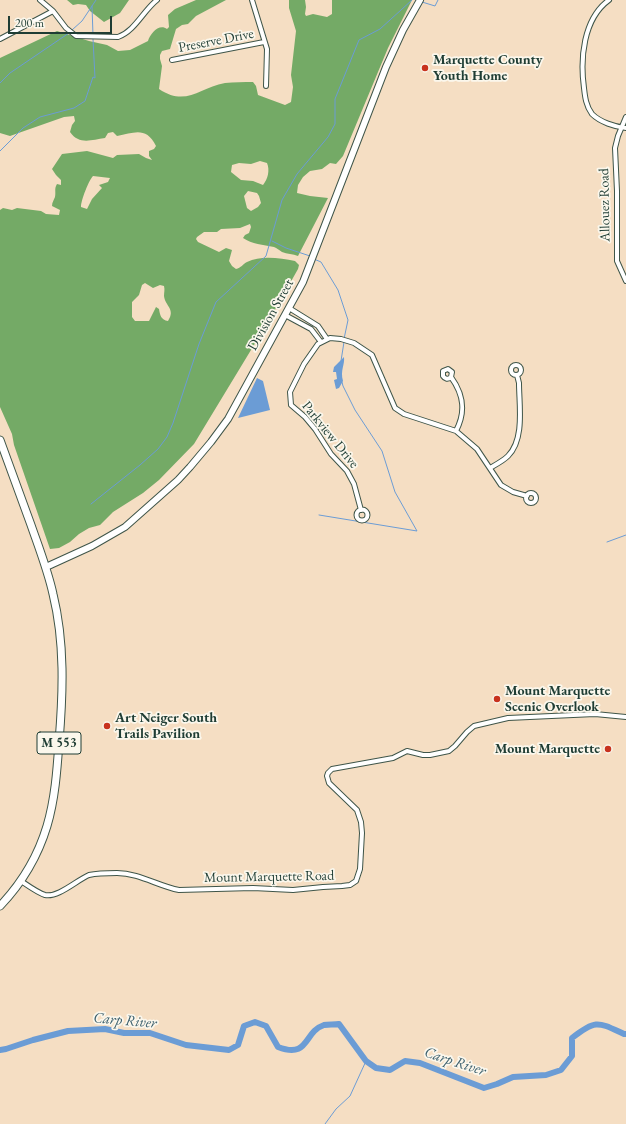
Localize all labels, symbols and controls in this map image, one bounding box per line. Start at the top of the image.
scale bar [10,8,114,34]
text: 200 m [15,15,44,31]
street label: Preserve Drive [177,25,255,57]
place label: Marquette County Youth Home [433,52,542,84]
marker: Marquette County Youth Home [420,63,430,73]
street label: Allouez Road [596,168,614,242]
street label: Division Street [244,276,298,354]
street label: Parkview Drive [298,398,362,472]
place label: Mount Marquette Scenic Overlook [505,683,610,716]
marker: Mount Marquette Scenic Overlook [492,694,502,704]
place label: Art Neiger South Trails Pavilion [115,710,217,742]
marker: Art Neiger South Trails Pavilion [102,721,112,731]
road number: M 553 [37,732,81,754]
place label: Mount Marquette [495,741,600,757]
marker: Mount Marquette [603,744,613,754]
street label: Mount Marquette Road [204,867,334,887]
water label: Carp River [93,1009,157,1033]
water label: Carp River [422,1044,488,1080]

